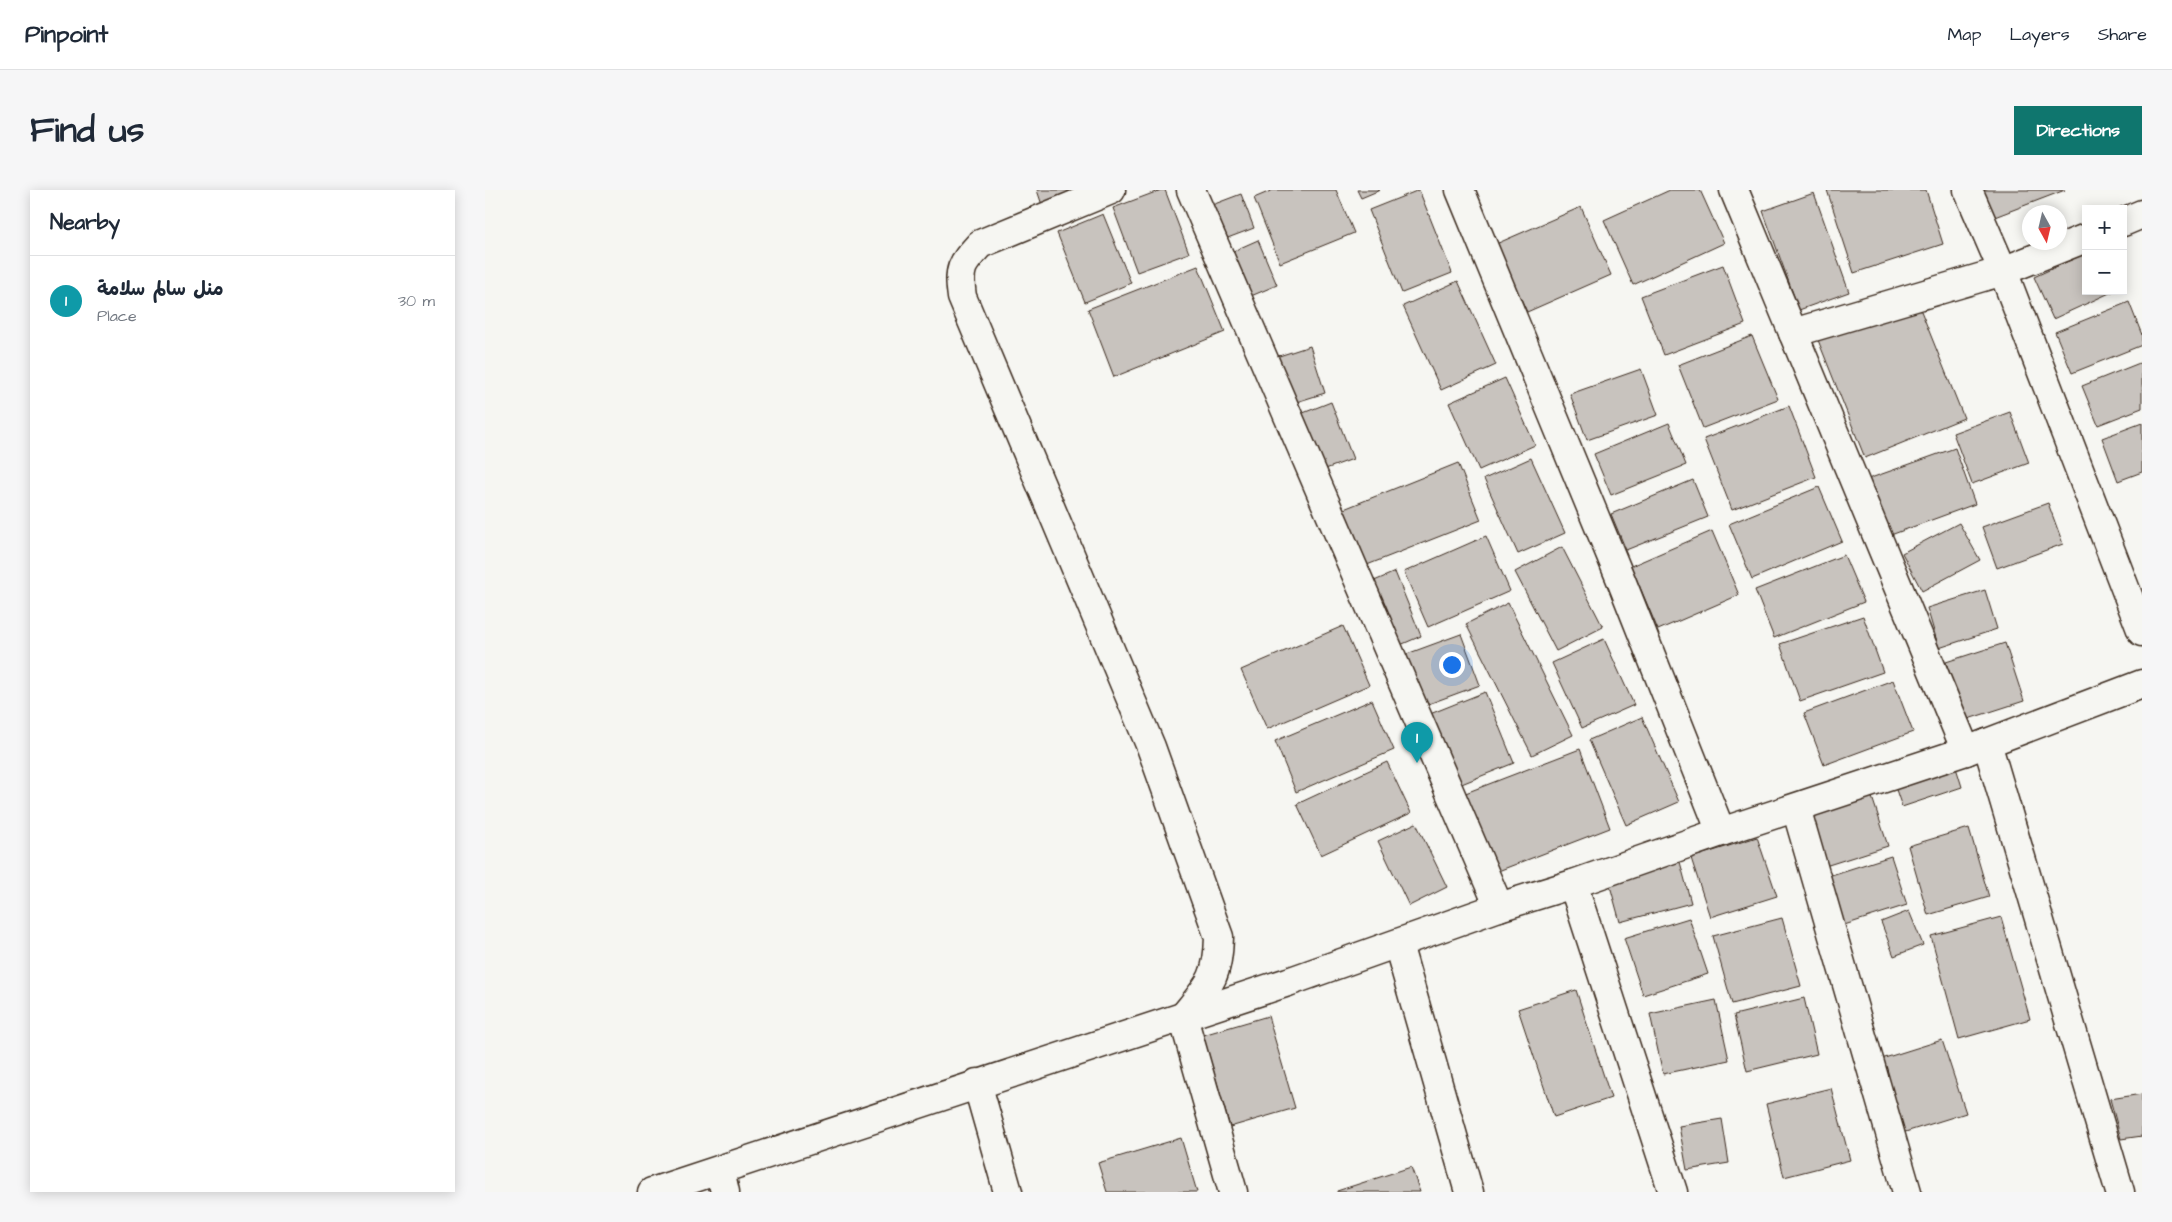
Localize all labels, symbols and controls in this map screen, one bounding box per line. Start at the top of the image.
text: Pinpoint [25,18,108,52]
text: Map [1947,22,1981,47]
text: Layers [2009,22,2070,47]
text: Share [2098,22,2147,47]
text: Find us [30,106,144,155]
button: Directions [2014,106,2142,155]
north arrow [2022,205,2067,250]
map controls [2082,205,2127,295]
button: + [2082,205,2127,250]
text: Nearby [50,208,120,237]
button: − [2082,250,2127,295]
text: منل سالم سلامة [97,276,224,303]
text: 1 [65,290,67,312]
text: 30 m [398,290,435,312]
text: Place [97,305,137,327]
your location [1439,652,1465,678]
pin: 1 [1401,722,1433,763]

